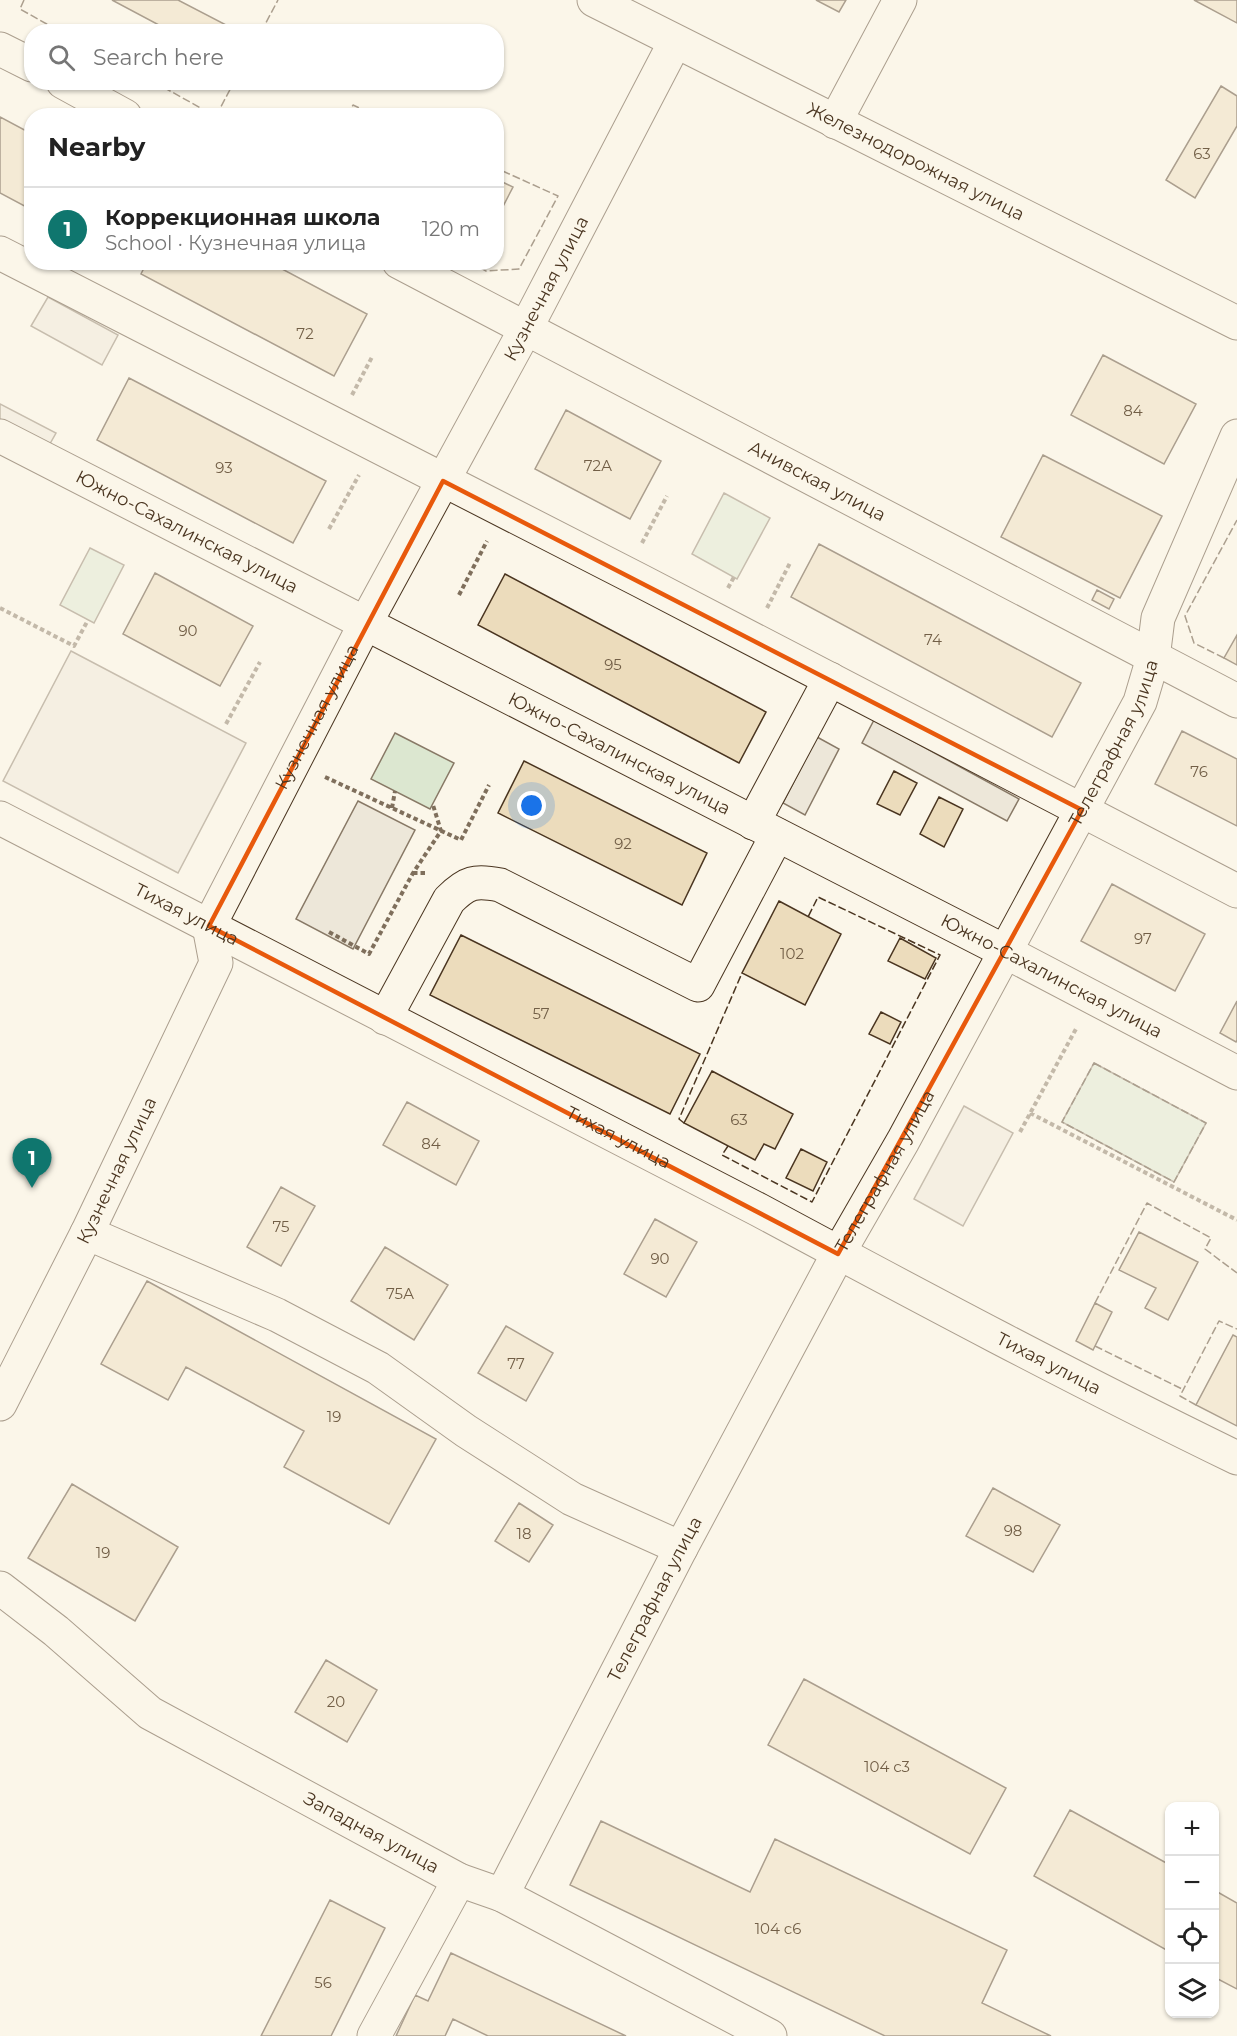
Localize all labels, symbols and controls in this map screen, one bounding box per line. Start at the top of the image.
search box [24,24,504,90]
icon: search [45,41,78,74]
text: Search here [93,44,224,71]
street label: Железнодорожная улица [803,98,1028,225]
text: Nearby [48,131,145,163]
house number: 63 [1193,144,1211,163]
text: Коррекционная школа [105,204,380,231]
street label: Кузнечная улица [499,212,593,365]
text: 1 [64,217,71,241]
text: 120 m [422,217,480,241]
text: School · Кузнечная улица [105,231,366,255]
house number: 72 [296,324,314,343]
house number: 84 [1123,401,1143,420]
street label: Анивская улица [745,436,889,526]
house number: 72А [584,456,612,475]
house number: 93 [215,458,233,477]
street label: Южно-Сахалинская улица [72,466,302,598]
house number: 90 [178,621,198,640]
house number: 74 [924,630,942,649]
street label: Кузнечная улица [270,641,364,793]
house number: 95 [604,655,622,674]
street label: Телеграфная улица [1064,657,1163,830]
street label: Южно-Сахалинская улица [504,688,734,820]
house number: 76 [1190,762,1208,781]
your location [517,791,546,820]
house number: 92 [614,834,632,853]
street label: Тихая улица [131,878,242,950]
street label: Южно-Сахалинская улица [937,909,1166,1043]
house number: 97 [1134,929,1152,948]
house number: 102 [780,944,804,963]
house number: 57 [532,1004,550,1023]
street label: Телеграфная улица [830,1086,939,1256]
street label: Кузнечная улица [72,1093,161,1248]
street label: Тихая улица [563,1101,674,1173]
house number: 63 [730,1110,748,1129]
house number: 84 [421,1134,441,1153]
pin: 1 [12,1138,51,1188]
house number: 75 [272,1217,290,1236]
house number: 90 [650,1249,670,1268]
house number: 75А [386,1284,414,1303]
street label: Тихая улица [993,1327,1104,1399]
house number: 77 [507,1354,525,1373]
house number: 19 [327,1407,341,1426]
street label: Телеграфная улица [603,1513,707,1685]
house number: 98 [1004,1521,1022,1540]
house number: 18 [517,1524,532,1543]
house number: 19 [96,1543,110,1562]
house number: 20 [327,1692,345,1711]
house number: 104 с3 [864,1757,910,1776]
street label: Западная улица [300,1787,443,1878]
map controls [1165,1802,1219,2018]
button: + [1165,1802,1219,1856]
button: − [1165,1856,1219,1910]
button: locate [1165,1910,1219,1964]
house number: 104 с6 [755,1919,801,1938]
button: layers [1165,1964,1219,2018]
house number: 56 [314,1973,332,1992]

